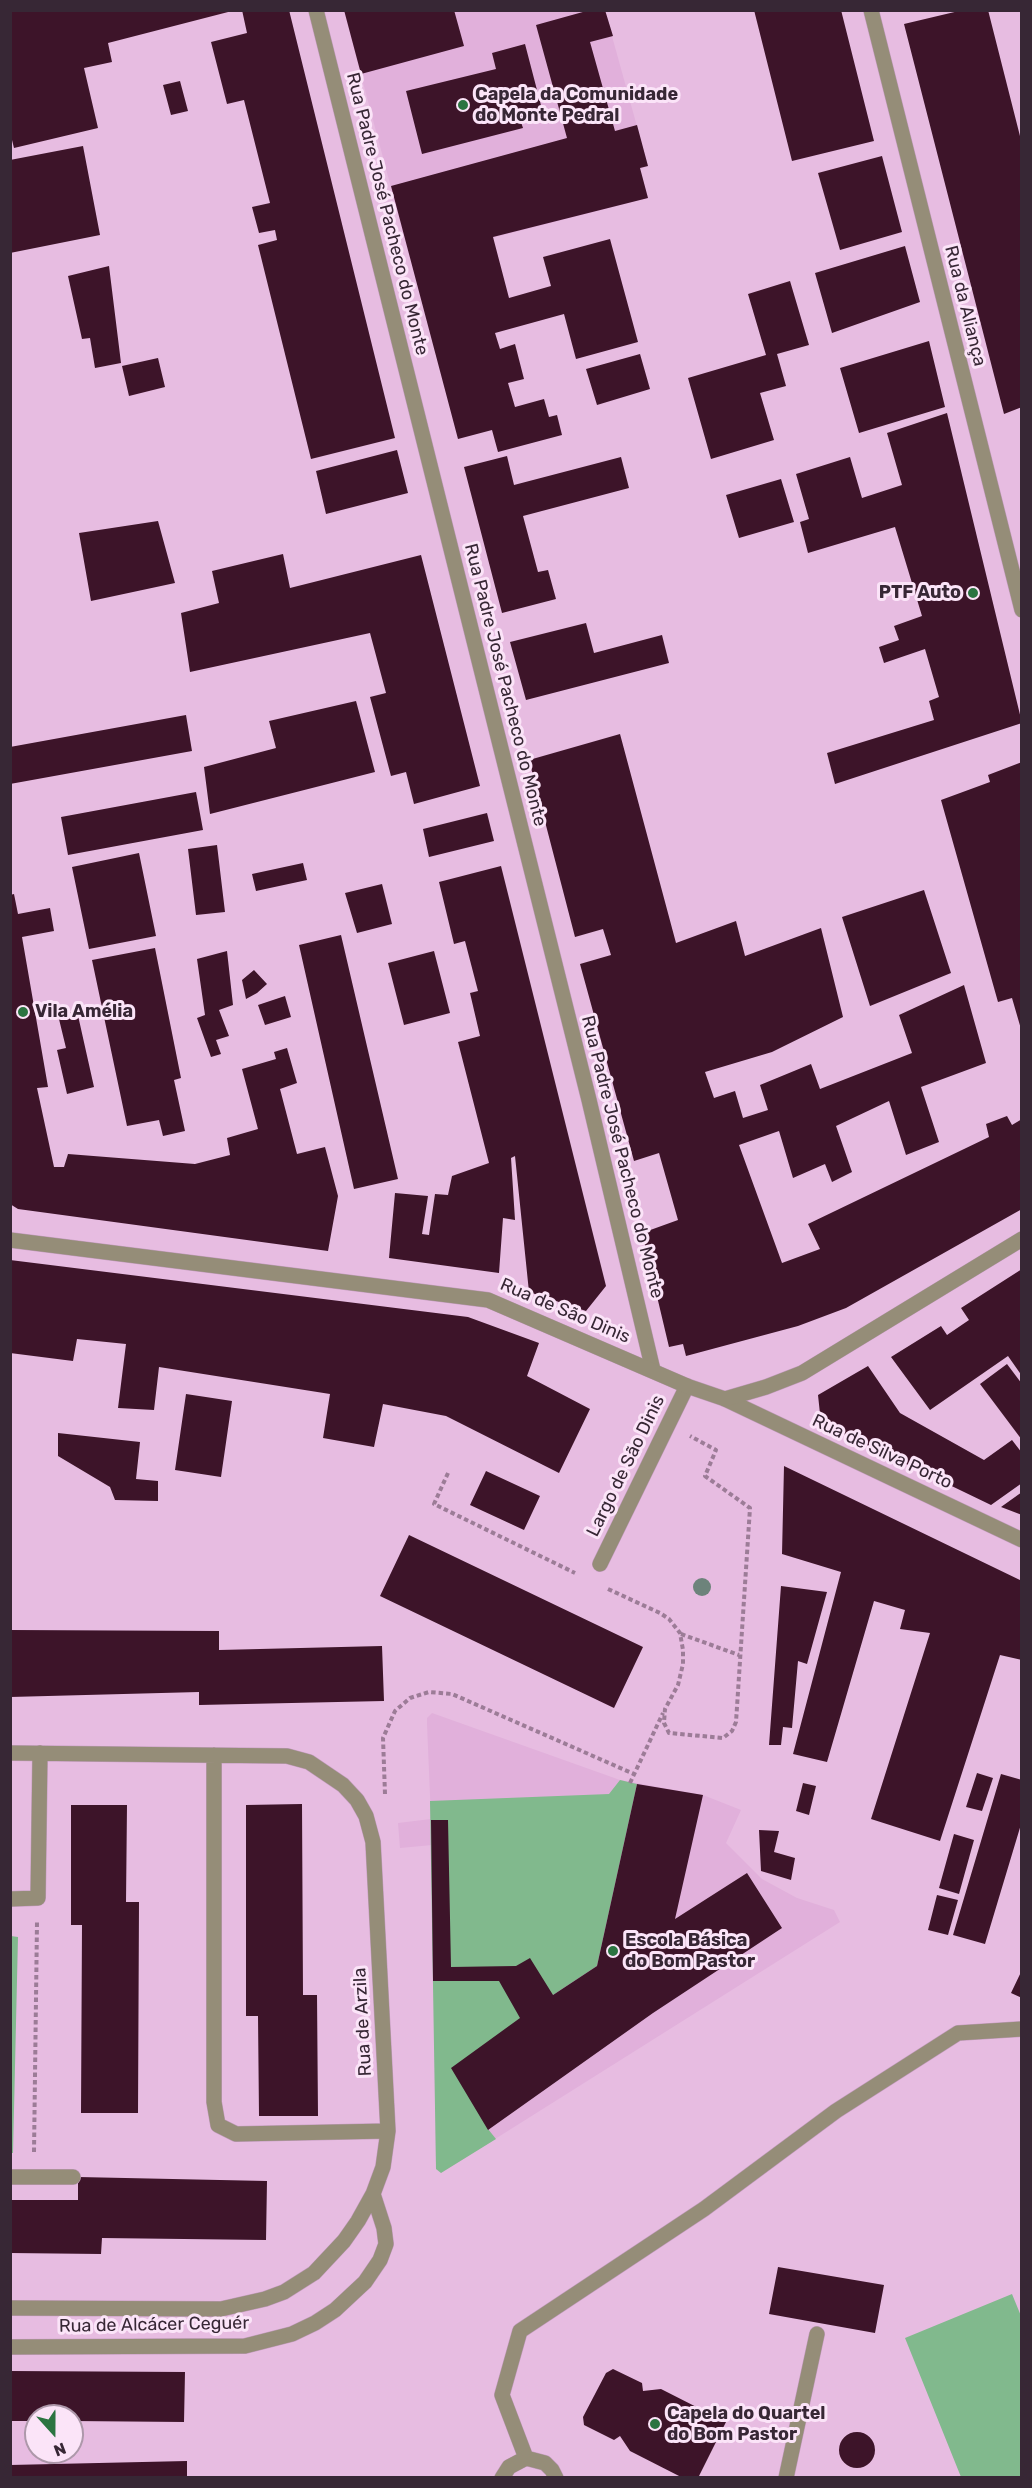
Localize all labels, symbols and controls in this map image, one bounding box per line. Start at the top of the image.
street label: Rua Padre José Pacheco do Monte [341,70,433,358]
place label: Capela da Comunidade do Monte Pedral [475,84,678,127]
marker: Capela da Comunidade do Monte Pedral [456,98,470,112]
street label: Rua da Aliança [940,243,990,369]
street label: Rua Padre José Pacheco do Monte [459,541,551,829]
place label: PTF Auto [879,582,961,604]
marker: PTF Auto [966,586,980,600]
place label: Vila Amélia [35,1001,133,1023]
marker: Vila Amélia [16,1005,30,1019]
street label: Rua Padre José Pacheco do Monte [576,1013,668,1301]
street label: Rua de São Dinis [497,1274,633,1348]
street label: Largo de São Dinis [582,1392,670,1540]
street label: Rua de Silva Porto [809,1410,955,1494]
place label: Escola Básica do Bom Pastor [625,1930,755,1972]
marker: Escola Básica do Bom Pastor [606,1944,620,1958]
street label: Rua de Arzila [349,1967,377,2077]
street label: Rua de Alcácer Ceguér [59,2313,249,2337]
place label: Capela do Quartel do Bom Pastor [667,2403,825,2446]
north arrow [24,2404,84,2464]
marker: Capela do Quartel do Bom Pastor [648,2417,662,2431]
text: N [51,2438,69,2460]

